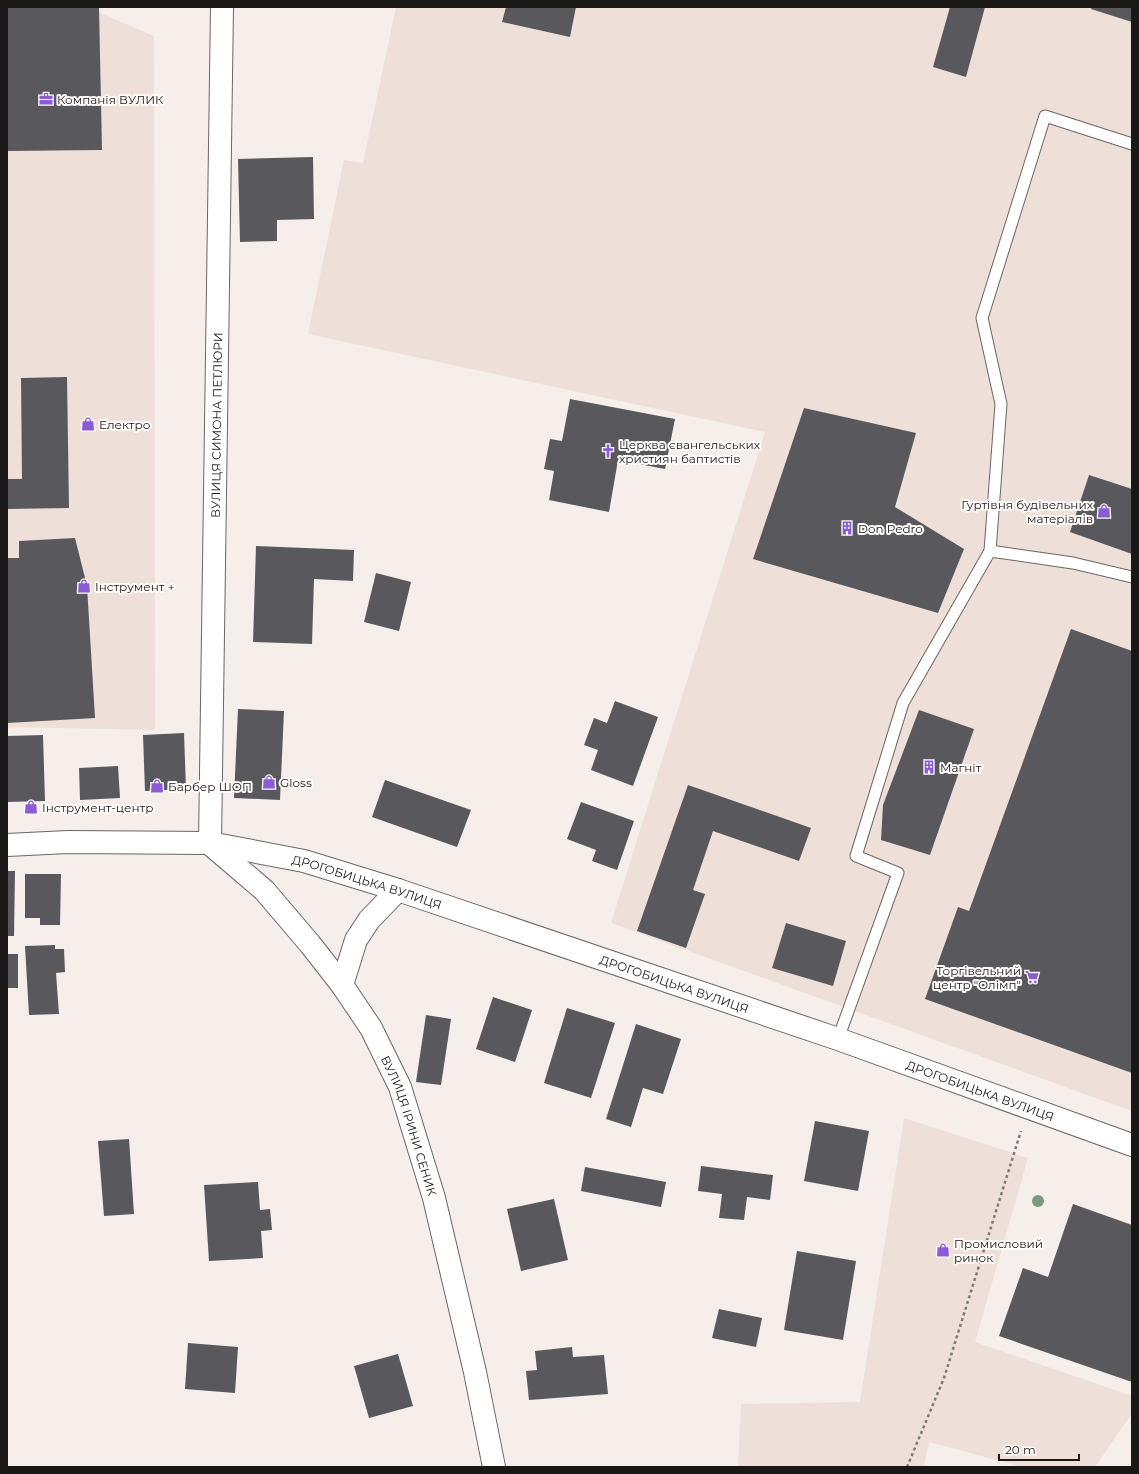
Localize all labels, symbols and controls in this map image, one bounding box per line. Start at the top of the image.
office icon: Компанія ВУЛИК [38,91,54,107]
place label: Компанія ВУЛИК [57,92,164,107]
street label: ВУЛИЦЯ СИМОНА ПЕТЛЮРИ [207,332,225,518]
shop icon: Електро [80,416,96,432]
place label: Електро [99,417,151,432]
place label: Церква євангельських християн баптистів [619,437,761,466]
church icon: Церква євангельських християн баптистів [600,443,616,459]
place label: Гуртівня будівельних матеріалів [961,497,1094,526]
shop icon: Гуртівня будівельних матеріалів [1096,503,1112,519]
building icon: Don Pedro [839,520,855,536]
place label: Don Pedro [858,521,923,536]
shop icon: Інструмент + [76,578,92,594]
place label: Інструмент + [95,579,175,594]
building icon: Магніт [921,759,937,775]
place label: Магніт [940,760,982,775]
shop icon: Gloss [261,774,277,790]
place label: Gloss [280,775,312,790]
shop icon: Барбер ШОП [149,778,165,794]
place label: Барбер ШОП [168,779,252,794]
shop icon: Інструмент-центр [23,799,39,815]
place label: Інструмент-центр [42,800,154,815]
street label: ДРОГОБИЦЬКА ВУЛИЦЯ [291,851,444,912]
street label: ДРОГОБИЦЬКА ВУЛИЦЯ [598,951,751,1016]
place label: Торгівельний центр "Олімп" [933,963,1021,992]
supermarket icon: Торгівельний центр "Олімп" [1024,969,1040,985]
street label: ВУЛИЦЯ ІРИНИ СЕНИК [378,1053,441,1198]
street label: ДРОГОБИЦЬКА ВУЛИЦЯ [904,1057,1056,1124]
place label: Промисловий ринок [954,1236,1043,1265]
shop icon: Промисловий ринок [935,1242,951,1258]
scale bar [999,1436,1079,1462]
text: 20 m [1005,1442,1036,1457]

